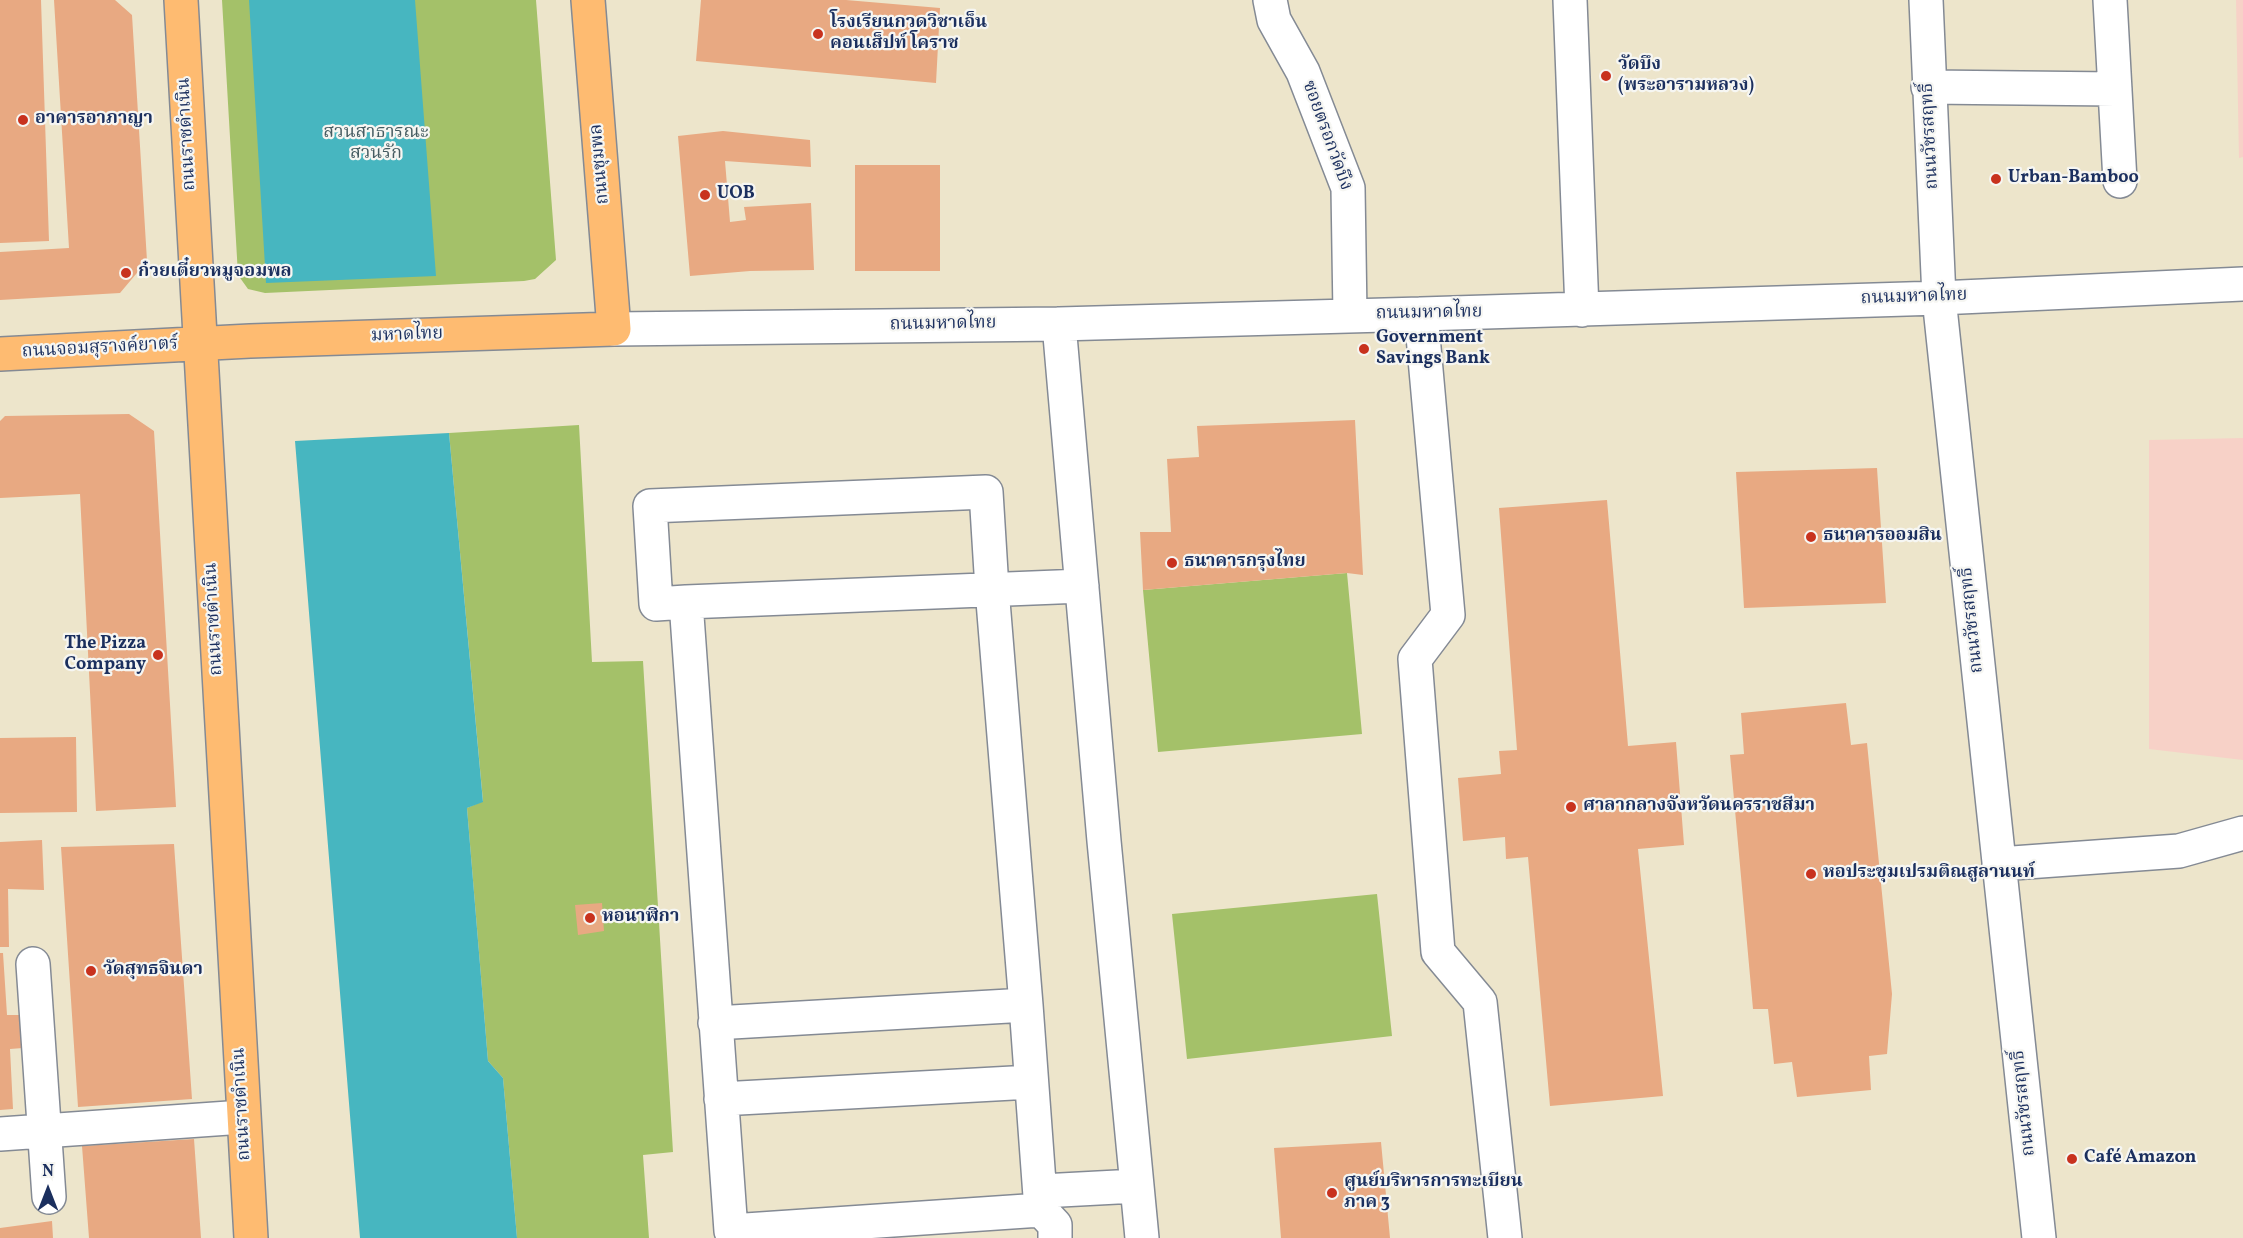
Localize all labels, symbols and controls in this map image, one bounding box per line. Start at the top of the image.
place label: โรงเรียนกวดวิชาเอ็น คอนเส็ปท์ โคราช [830,13,987,56]
marker: โรงเรียนกวดวิชาเอ็น คอนเส็ปท์ โคราช [811,27,825,41]
place label: วัดบึง (พระอารามหลวง) [1618,55,1754,98]
marker: วัดบึง (พระอารามหลวง) [1599,69,1613,83]
street label: ถนนราชดำเนิน [174,77,202,191]
street label: ซอยตรอกวัดบึง [1296,78,1356,194]
street label: ถนนวัชรสฤทธิ์ [1917,82,1945,190]
place label: อาคารอาภาญา [35,109,153,131]
marker: อาคารอาภาญา [16,113,30,127]
park label: สวนสาธารณะ สวนรัก [323,123,429,166]
street label: ถนนชุมพล [587,123,615,205]
place label: Urban-Bamboo [2008,168,2139,190]
marker: Urban-Bamboo [1989,172,2003,186]
place label: UOB [717,184,755,206]
marker: UOB [698,188,712,202]
place label: ก๋วยเตี๋ยวหมูจอมพล [138,262,292,284]
marker: ก๋วยเตี๋ยวหมูจอมพล [119,266,133,280]
street label: ถนนมหาดไทย [1860,285,1968,311]
street label: ถนนมหาดไทย [1375,302,1483,326]
street label: ถนนมหาดไทย [889,313,997,337]
street label: มหาดไทย [371,324,443,348]
place label: Government Savings Bank [1376,328,1490,370]
street label: ถนนจอมสุรางค์ยาตร์ [21,334,179,364]
marker: Government Savings Bank [1357,342,1371,356]
place label: ธนาคารออมสิน [1823,526,1942,548]
marker: ธนาคารออมสิน [1804,530,1818,544]
place label: ธนาคารกรุงไทย [1184,552,1306,574]
marker: ธนาคารกรุงไทย [1165,556,1179,570]
street label: ถนนราชดำเนิน [201,562,229,676]
street label: ถนนวัชรสฤทธิ์ [1957,566,1989,674]
place label: The Pizza Company [64,634,146,676]
marker: The Pizza Company [151,648,165,662]
place label: ศาลากลางจังหวัดนครราชสีมา [1583,796,1815,818]
marker: ศาลากลางจังหวัดนครราชสีมา [1564,800,1578,814]
place label: หอประชุมเปรมติณสูลานนท์ [1823,863,2035,885]
marker: หอประชุมเปรมติณสูลานนท์ [1804,867,1818,881]
place label: หอนาฬิกา [602,907,679,929]
marker: หอนาฬิกา [583,911,597,925]
place label: วัดสุทธจินดา [103,960,203,982]
marker: วัดสุทธจินดา [84,964,98,978]
street label: ถนนราชดำเนิน [229,1047,257,1161]
street label: ถนนวัชรสฤทธิ์ [2009,1049,2041,1157]
place label: Café Amazon [2084,1148,2196,1170]
marker: Café Amazon [2065,1152,2079,1166]
north arrow [18,1160,78,1220]
text: N [42,1161,54,1183]
place label: ศูนย์บริหารการทะเบียน ภาค 3 [1344,1172,1523,1214]
marker: ศูนย์บริหารการทะเบียน ภาค 3 [1325,1186,1339,1200]

